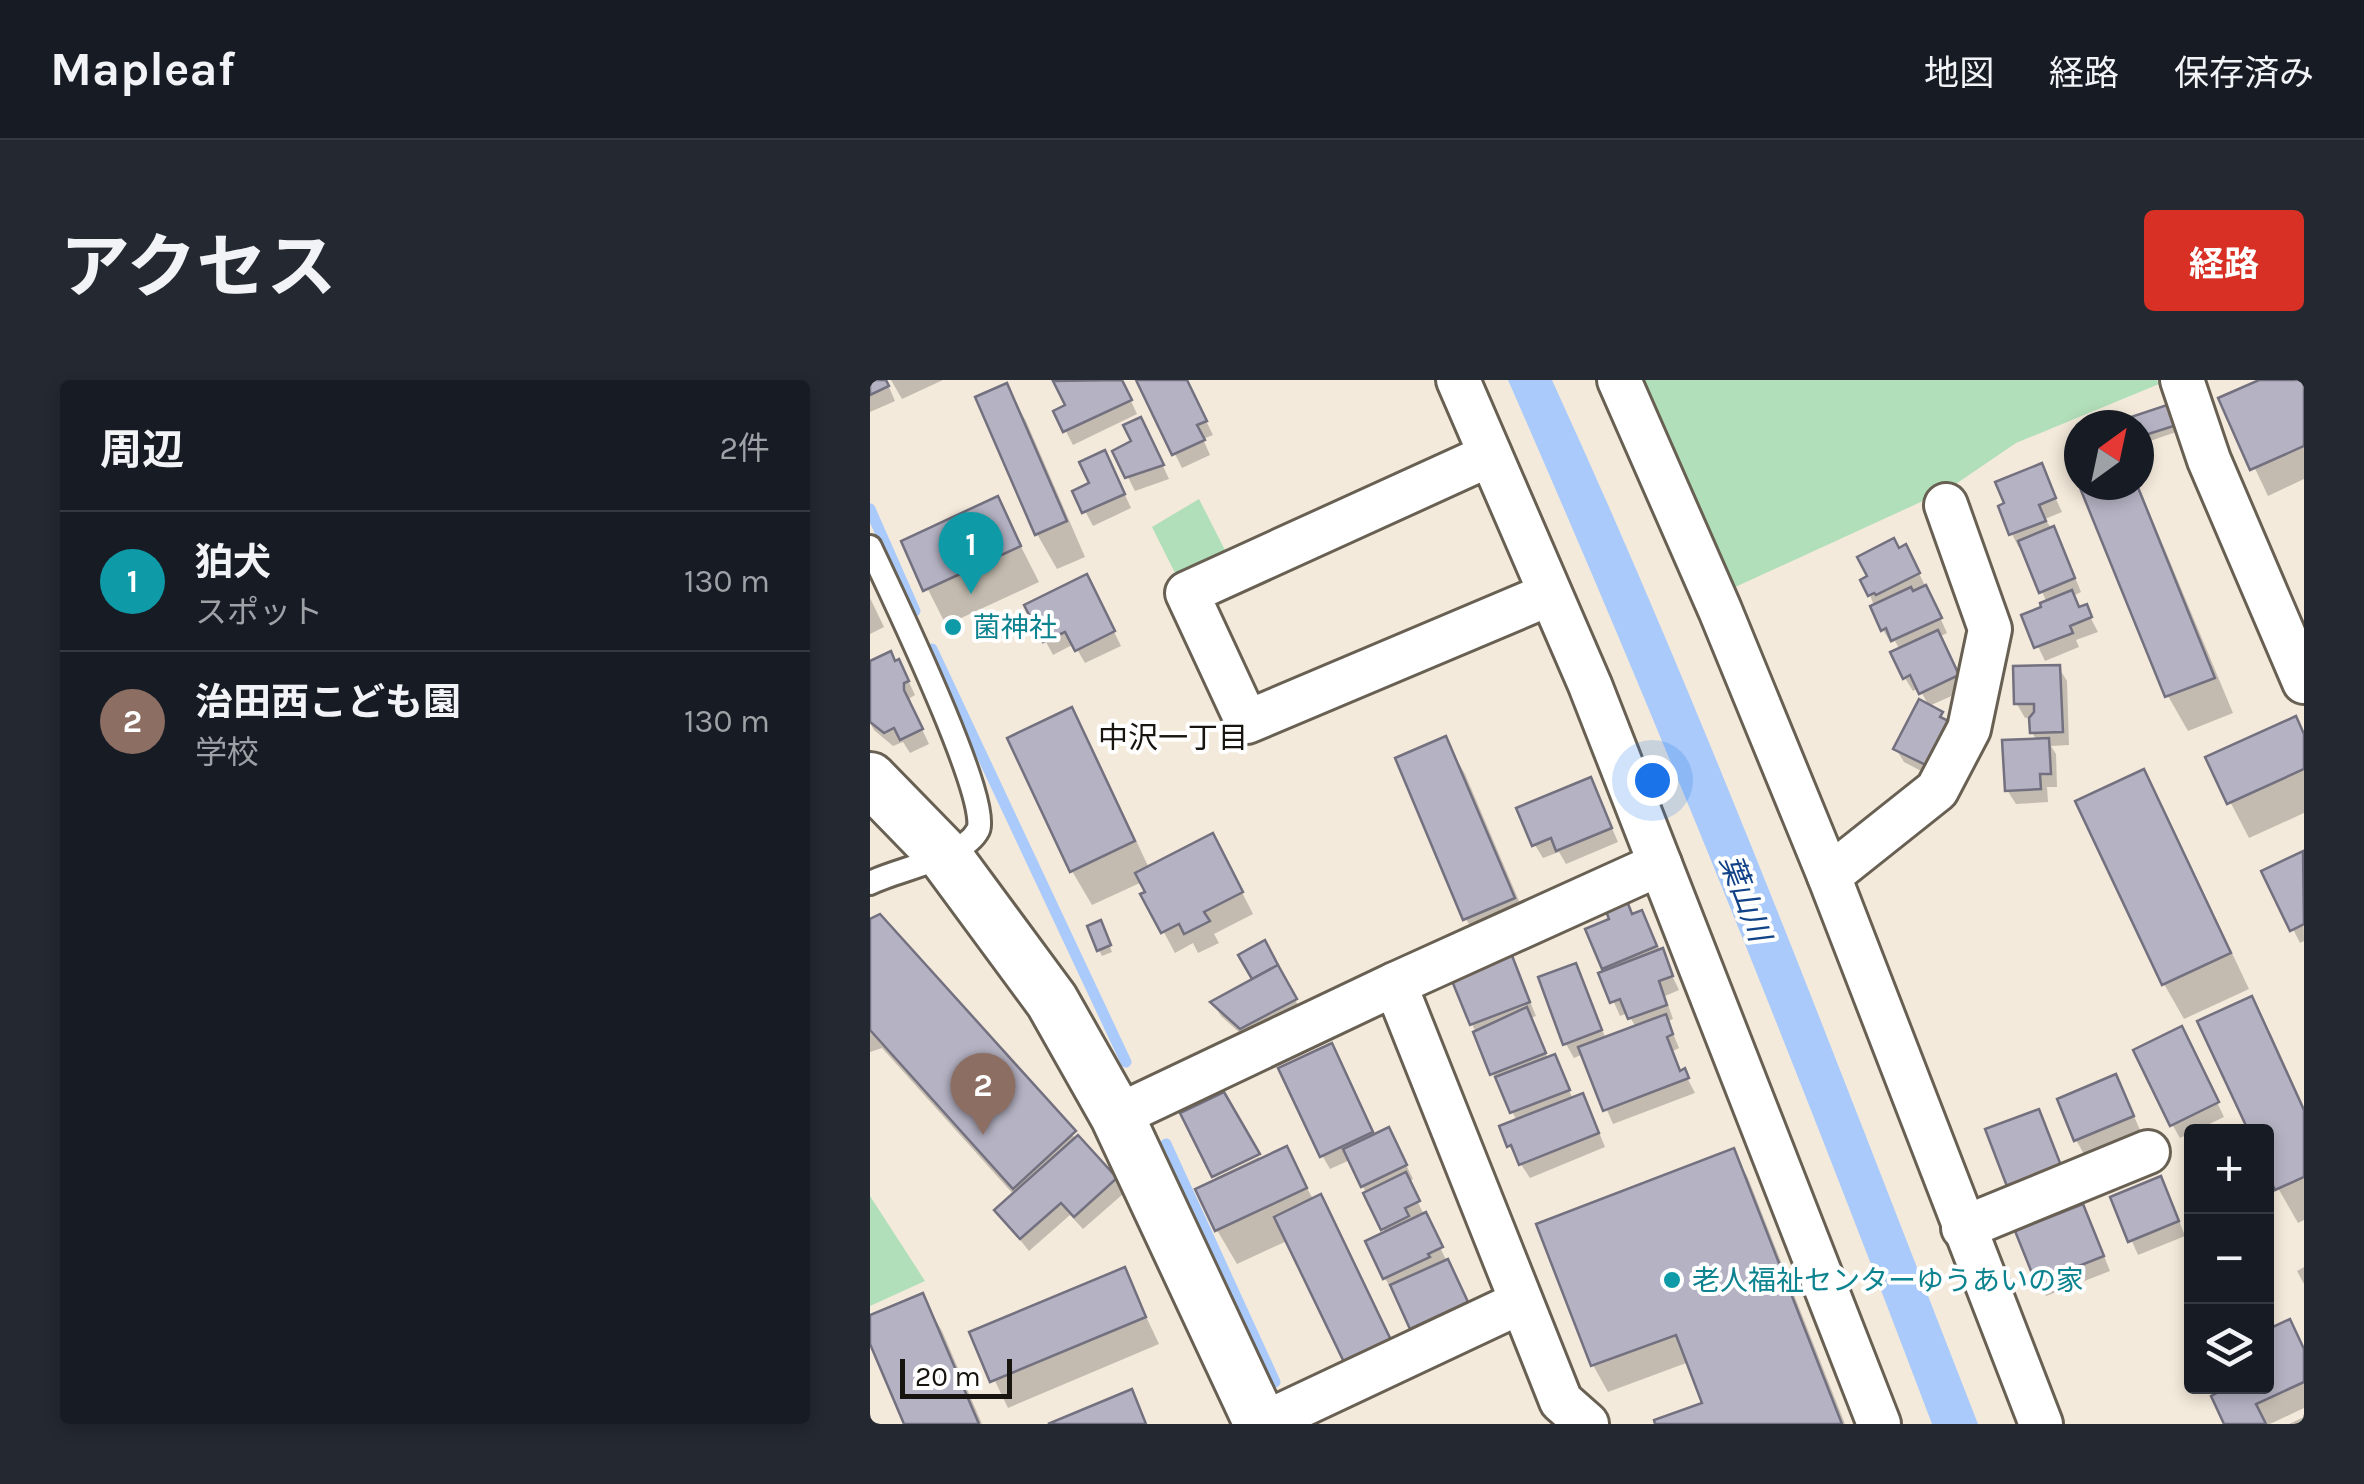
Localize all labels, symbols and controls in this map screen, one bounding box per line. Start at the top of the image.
text: Mapleaf [50,41,235,97]
text: 地図 [1924,53,1994,94]
text: 経路 [2049,53,2119,94]
text: 保存済み [2174,53,2314,94]
button: 経路 [2144,210,2304,311]
text: アクセス [60,227,337,309]
north arrow [2064,410,2154,500]
text: 周辺 [100,425,184,475]
text: 2件 [719,430,770,467]
pin: 1 [938,512,1004,594]
text: 狛犬 [195,540,271,585]
text: 1 [127,563,138,600]
text: 130 m [684,563,770,600]
text: スポット [195,594,323,631]
place label: 菌神社 [973,611,1057,644]
marker: 菌神社 [942,616,964,638]
text: 治田西こども園 [195,680,461,725]
text: 2 [123,703,142,740]
text: 130 m [684,703,770,740]
district label: 中沢一丁目 [1098,720,1248,756]
text: 学校 [195,734,259,771]
your location [1627,755,1678,806]
water label: 葉山川 [1712,850,1779,949]
pin: 2 [950,1052,1016,1135]
map controls [2184,1124,2274,1394]
button: + [2184,1124,2274,1214]
button: − [2184,1214,2274,1304]
place label: 老人福祉センターゆうあいの家 [1692,1264,2084,1297]
marker: 老人福祉センターゆうあいの家 [1661,1269,1683,1291]
button: layers [2184,1304,2274,1394]
scale bar [900,1354,1012,1398]
text: 20 m [915,1360,981,1393]

